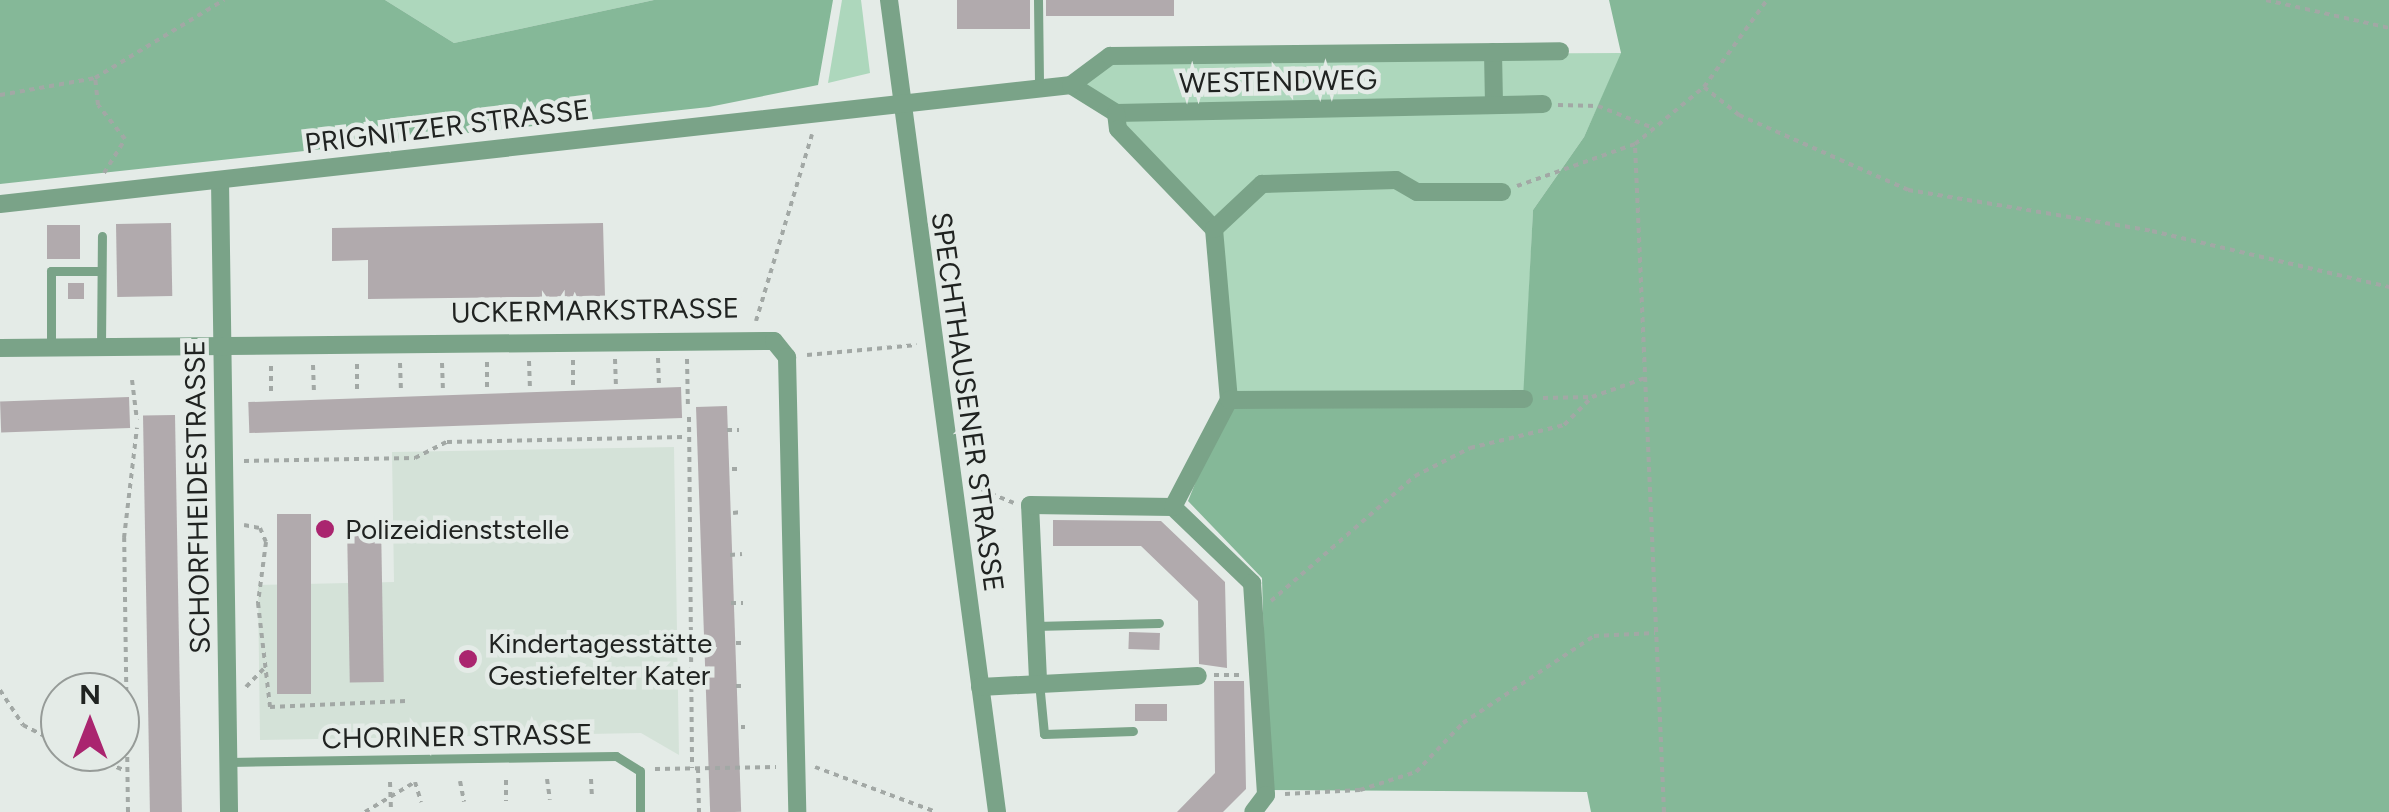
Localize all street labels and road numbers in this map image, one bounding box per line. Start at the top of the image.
street label: WESTENDWEG [1179,62,1377,100]
street label: PRIGNITZER STRASSE [303,92,591,160]
street label: SPECHTHAUSENER STRASSE [925,210,1011,594]
street label: UCKERMARKSTRASSE [450,291,740,329]
street label: SCHORFHEIDESTRASSE [177,340,217,654]
street label: CHORINER STRASSE [321,717,593,755]

